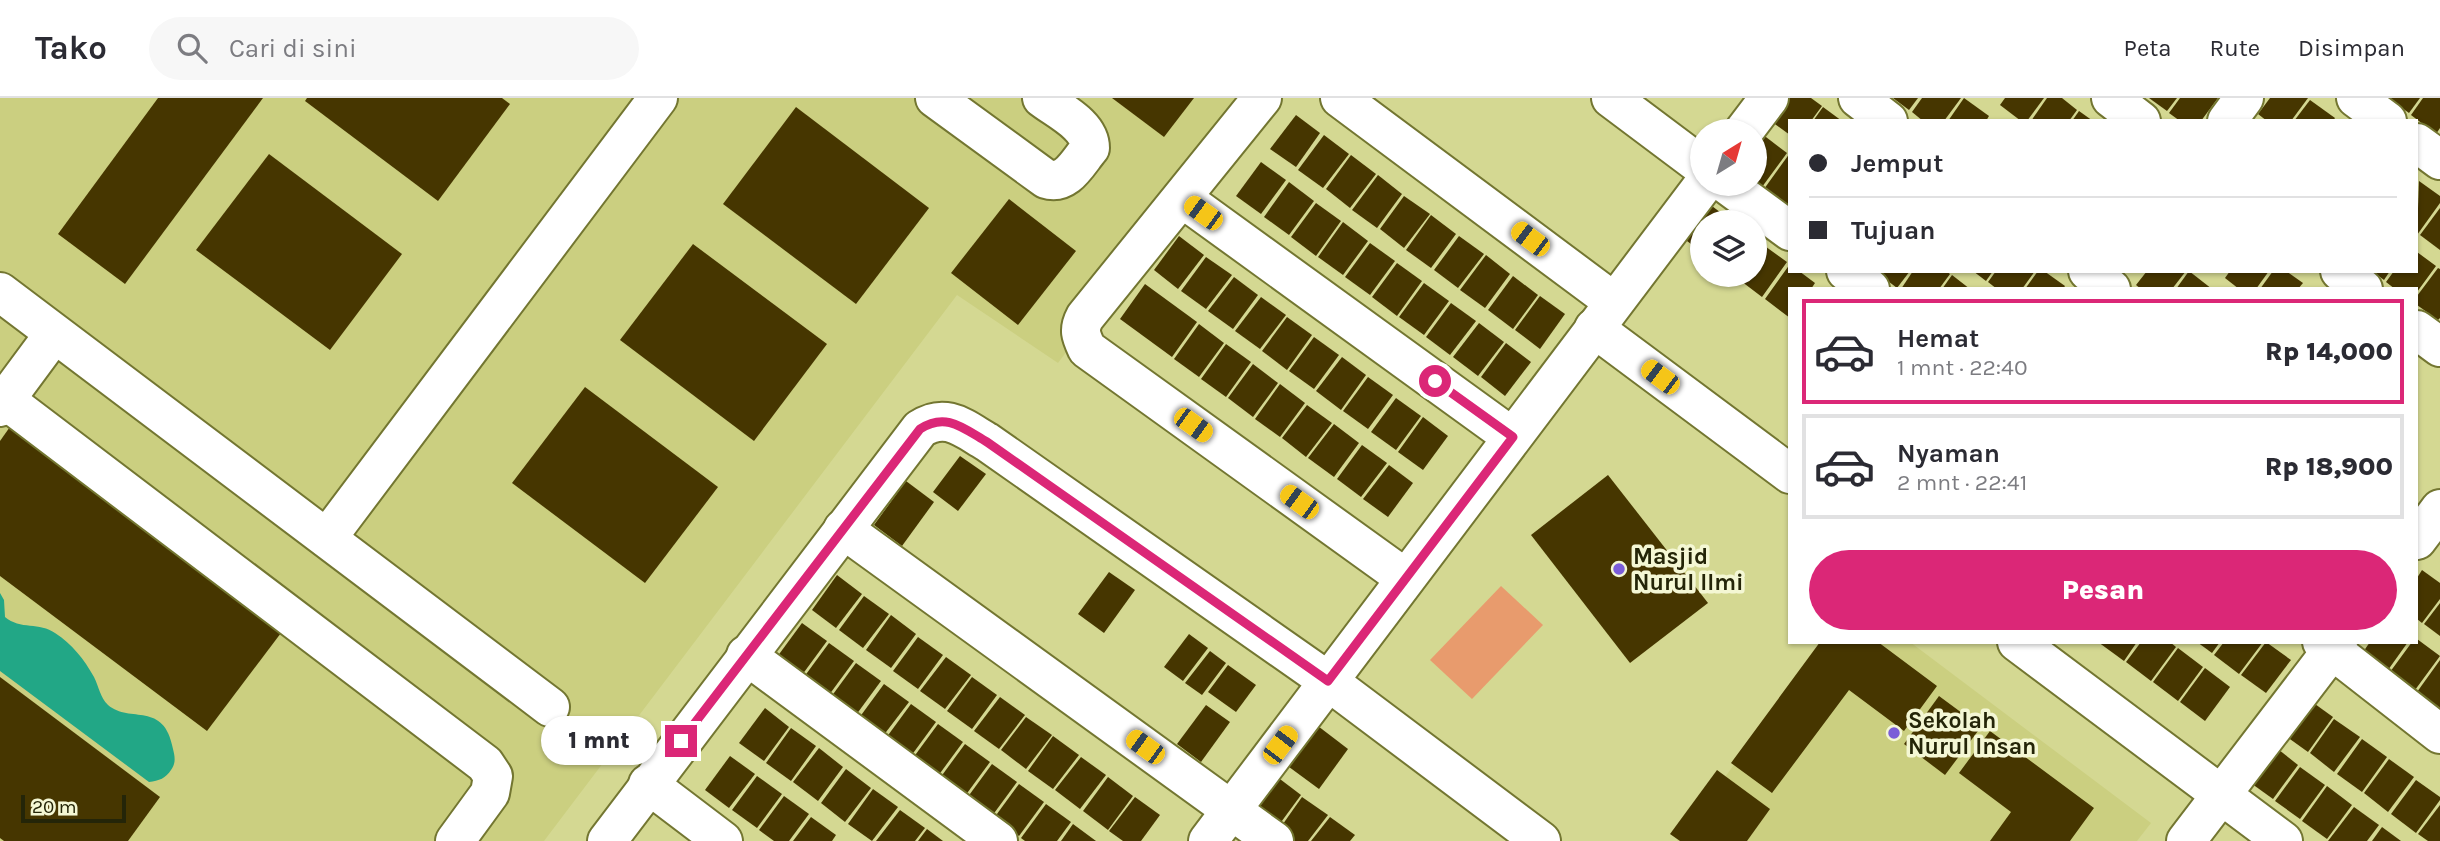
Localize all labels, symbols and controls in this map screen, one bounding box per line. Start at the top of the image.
search box [149,17,639,80]
text: Tako [35,29,107,67]
icon: search [173,29,211,67]
text: Cari di sini [229,33,357,64]
text: Peta [2124,34,2171,62]
text: Rute [2209,34,2260,62]
text: Disimpan [2298,34,2405,62]
north arrow [1690,119,1768,196]
map controls [1690,119,1767,287]
text: Jemput [1851,148,1943,179]
car [1180,192,1227,234]
button: layers [1690,210,1767,287]
text: Tujuan [1851,215,1935,246]
car [1507,218,1554,260]
icon: car [1813,320,1876,383]
text: Hemat [1897,323,1979,354]
text: Rp 14,000 [2265,336,2393,367]
text: 1 mnt · 22:40 [1897,354,2028,381]
car [1637,356,1684,398]
route start [1419,365,1451,397]
car [1170,404,1217,446]
icon: car [1813,435,1876,498]
text: Nyaman [1897,438,2000,469]
text: Rp 18,900 [2265,451,2393,482]
text: 2 mnt · 22:41 [1897,469,2027,496]
car [1276,481,1323,523]
place label: Masjid Nurul Ilmi [1633,543,1744,596]
button: Pesan [1809,550,2397,630]
marker: Masjid Nurul Ilmi [1611,561,1627,577]
place label: Sekolah Nurul Insan [1908,707,2036,760]
callout: 1 mnt [541,716,656,766]
car [1259,722,1302,768]
route end [665,725,697,757]
marker: Sekolah Nurul Insan [1886,725,1902,741]
car [1122,726,1169,768]
text: 1 mnt [568,727,630,754]
scale bar [21,792,126,824]
text: 20 m [32,796,77,818]

